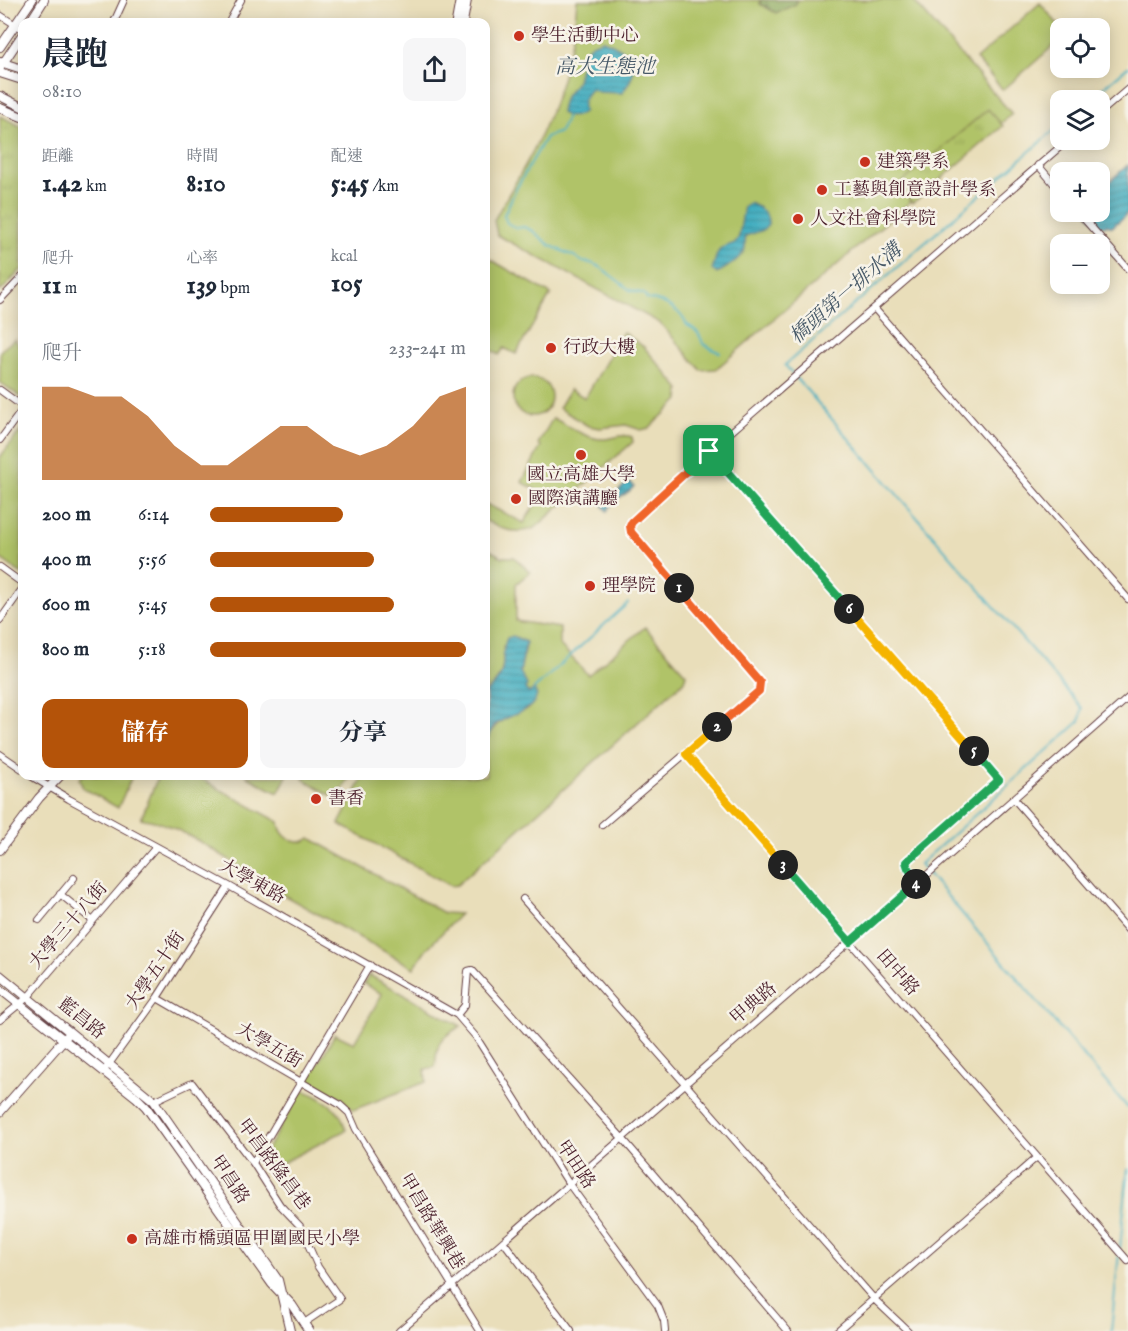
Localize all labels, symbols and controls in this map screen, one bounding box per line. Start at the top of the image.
map controls [1050,18,1110,294]
button: locate [1050,18,1110,78]
place label: 學生活動中心 [531,25,639,48]
marker: 學生活動中心 [512,29,526,43]
text: 晨跑 [42,35,108,77]
button: share [403,38,466,101]
water label: 高大生態池 [555,55,657,80]
text: 08:10 [42,79,82,104]
button: layers [1050,90,1110,150]
text: 距離 [42,147,74,167]
text: 時間 [186,147,218,167]
text: 配速 [331,147,363,167]
place label: 建築學系 [877,151,949,174]
marker: 建築學系 [858,155,872,169]
button: + [1050,162,1110,222]
text: 1.42 [42,167,82,200]
text: 8:10 [186,167,226,200]
text: 5:45 [331,167,369,200]
text: km [82,177,107,197]
text: /km [369,177,399,197]
place label: 工藝與創意設計學系 [834,179,996,202]
marker: 工藝與創意設計學系 [815,183,829,197]
place label: 人文社會科學院 [810,208,936,231]
marker: 人文社會科學院 [791,212,805,226]
button: − [1050,234,1110,294]
water label: 橋頭第一排水溝 [785,237,909,349]
text: kcal [331,247,357,267]
text: 爬升 [42,249,74,269]
text: 心率 [186,249,218,269]
text: 105 [331,267,362,300]
text: 11 [42,269,61,302]
text: 139 [186,269,217,302]
text: m [61,279,77,299]
text: bpm [217,279,250,299]
text: 233–241 m [389,336,466,361]
place label: 行政大樓 [563,337,635,360]
text: 爬升 [42,341,82,366]
marker: 行政大樓 [544,341,558,355]
pin [683,425,734,476]
icon: arrive [692,434,725,467]
marker: 國立高雄大學 [574,448,588,462]
place label: 國立高雄大學 [527,464,635,487]
place label: 國際演講廳 [528,488,618,511]
marker: 國際演講廳 [509,492,523,506]
text: 200 m [42,502,91,527]
text: 6:14 [138,502,169,527]
text: 400 m [42,547,91,572]
text: 5:56 [138,547,166,572]
pin: 1 [664,573,694,603]
place label: 理學院 [602,575,656,598]
text: 1 [676,578,682,598]
marker: 理學院 [583,579,597,593]
text: 600 m [42,592,90,617]
text: 5:45 [138,592,168,617]
pin: 6 [834,594,864,624]
text: 6 [846,599,852,619]
text: 800 m [42,637,89,662]
text: 5:18 [138,637,166,662]
button: 儲存 [42,699,248,768]
button: 分享 [260,699,466,768]
pin: 2 [702,712,732,742]
text: 2 [713,717,721,737]
pin: 5 [959,736,989,766]
text: 5 [971,741,977,761]
place label: 書香 [328,788,364,811]
marker: 書香 [309,792,323,806]
pin: 3 [768,850,798,880]
street label: 大學東路 [215,854,289,910]
text: 3 [780,855,786,875]
pin: 4 [901,869,931,899]
text: 4 [912,874,920,894]
street label: 大學三十八街 [25,878,113,974]
street label: 大學五十街 [121,927,191,1015]
street label: 田中路 [871,945,923,1001]
street label: 甲典路 [726,978,782,1030]
street label: 藍昌路 [53,993,109,1045]
street label: 大學五街 [232,1018,306,1074]
street label: 甲昌路隆昌巷 [231,1115,315,1215]
street label: 甲田路 [550,1136,600,1194]
street label: 甲昌路 [204,1151,254,1209]
street label: 甲昌路華興巷 [393,1170,469,1274]
place label: 高雄市橋頭區甲圍國民小學 [144,1228,360,1251]
marker: 高雄市橋頭區甲圍國民小學 [125,1232,139,1246]

